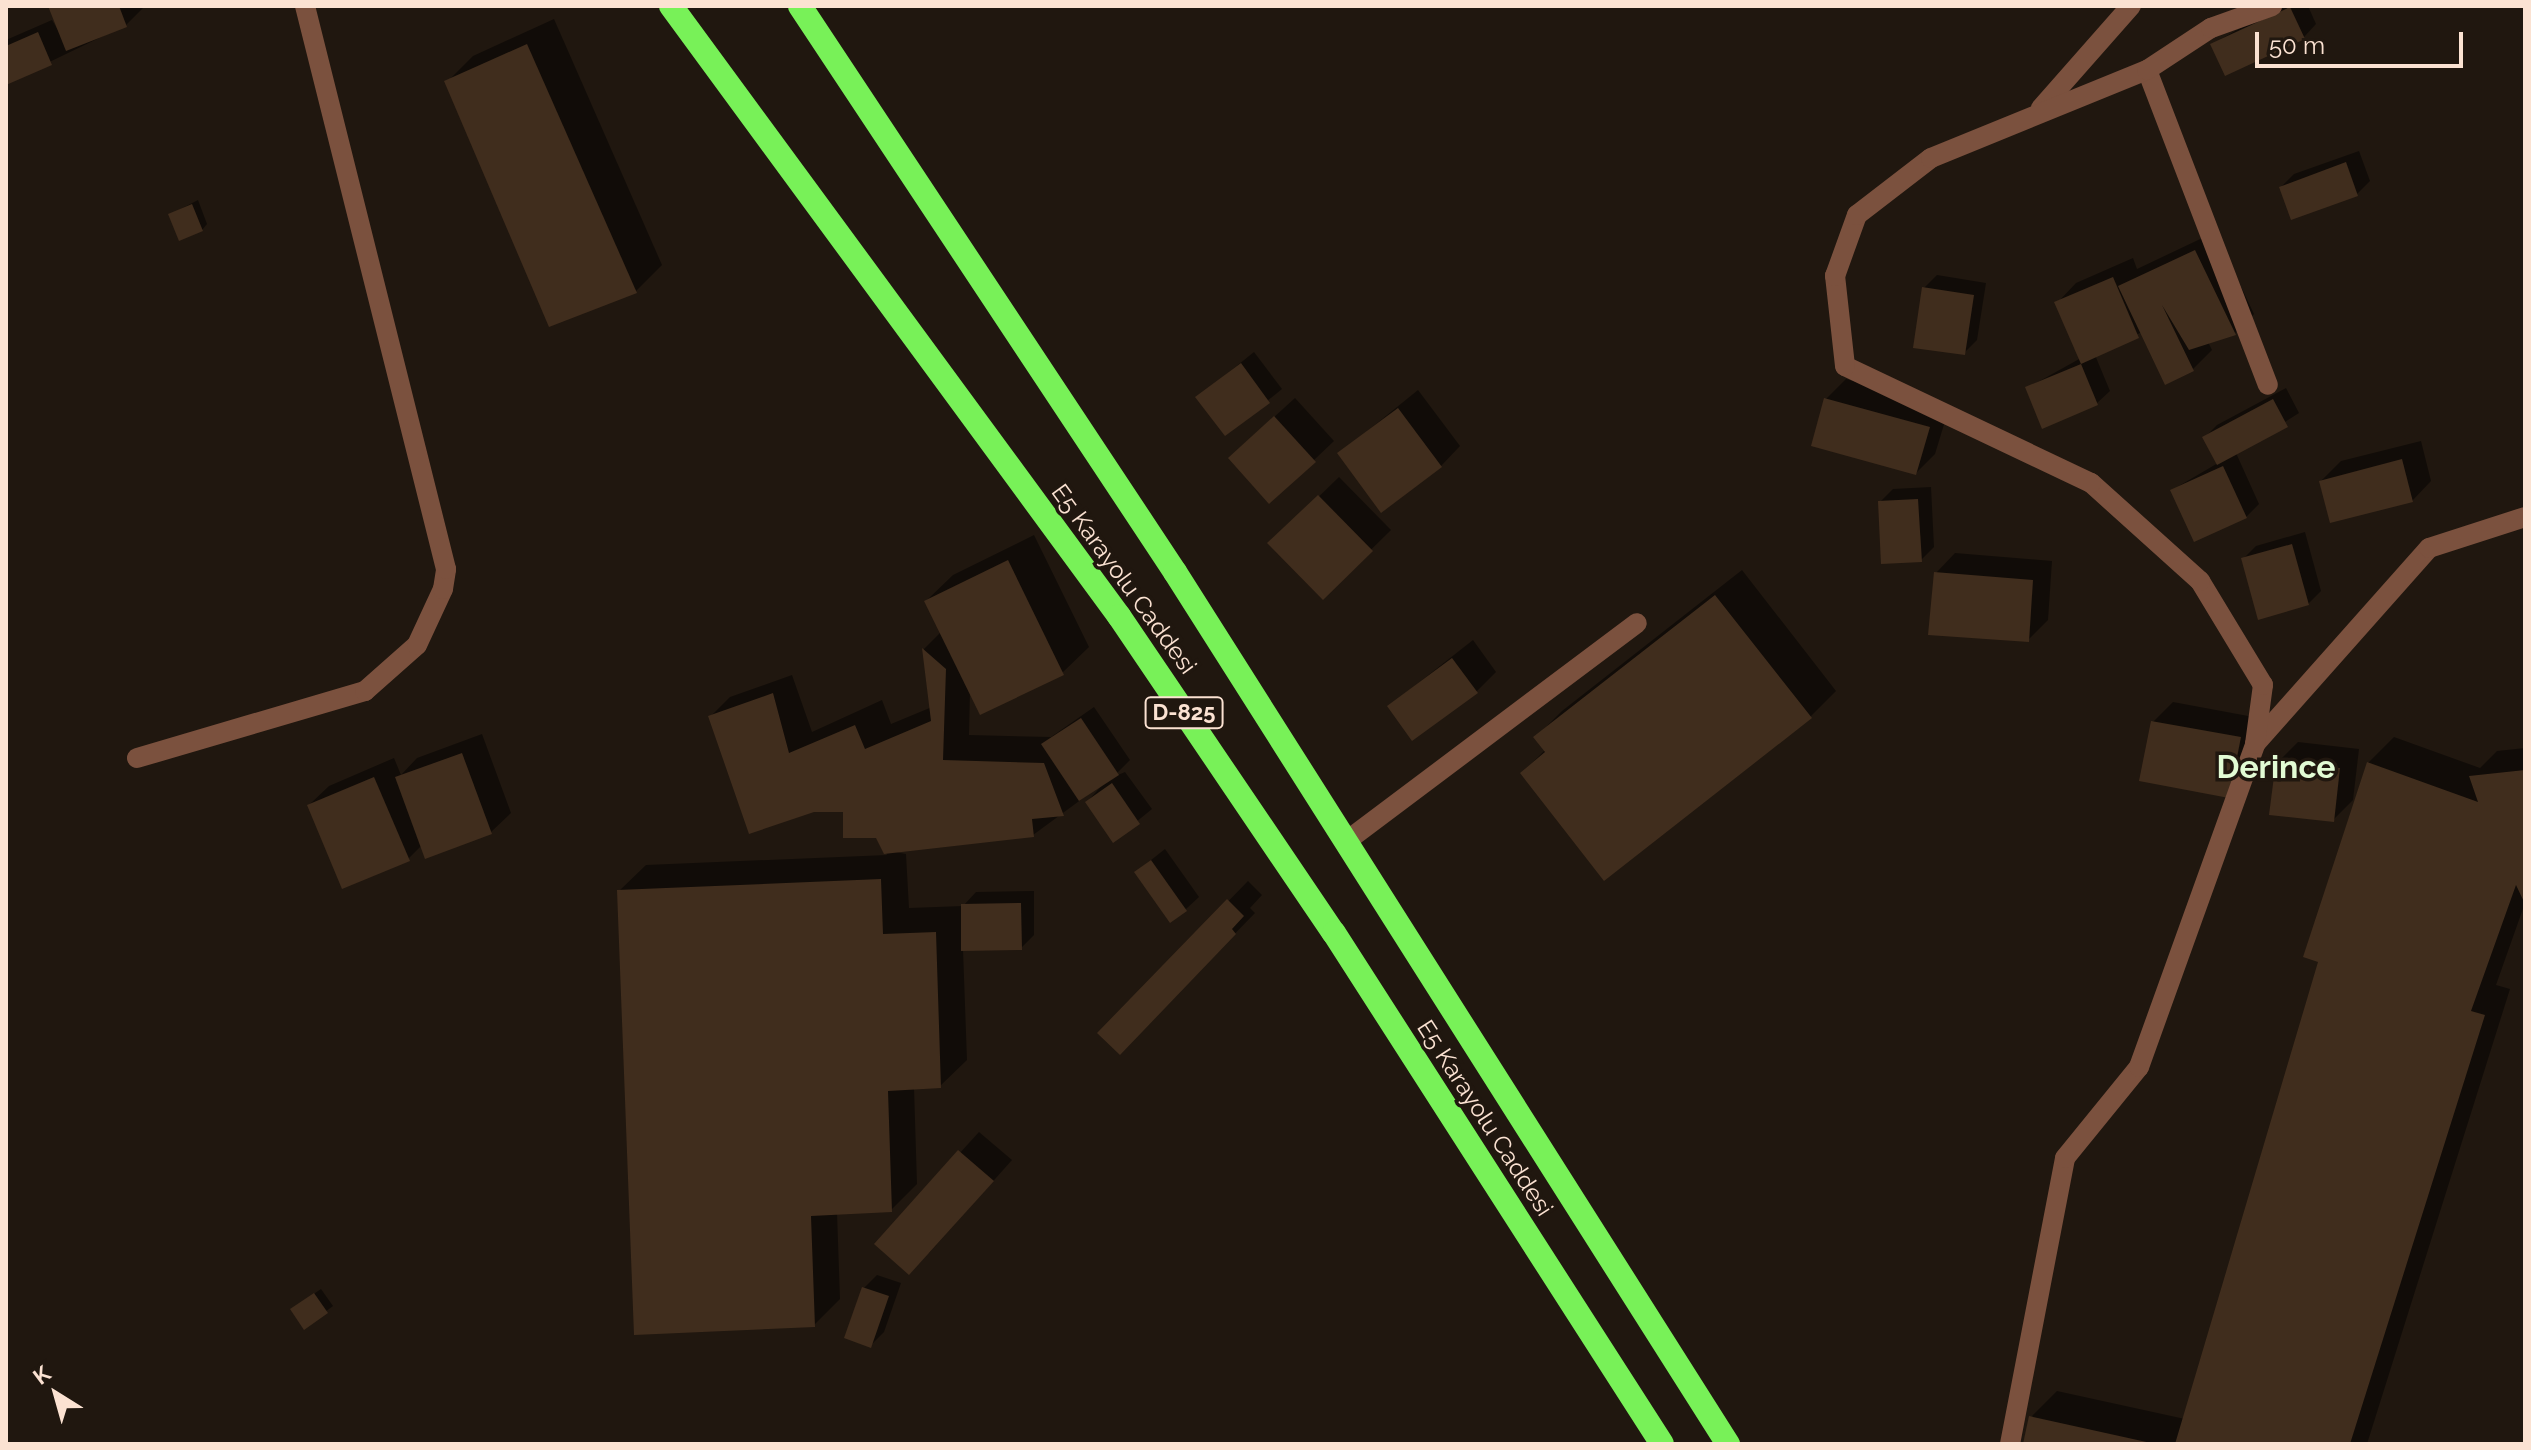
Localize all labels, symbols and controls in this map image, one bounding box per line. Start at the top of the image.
scale bar [2259,16,2467,66]
text: 50 m [2269,31,2325,60]
street label: E5 Karayolu Caddesi [1046,479,1202,679]
road number: D-825 [1144,695,1224,731]
district label: Derince [2216,748,2336,786]
street label: E5 Karayolu Caddesi [1411,1015,1559,1221]
north arrow [16,1354,96,1434]
text: K [28,1360,55,1390]

